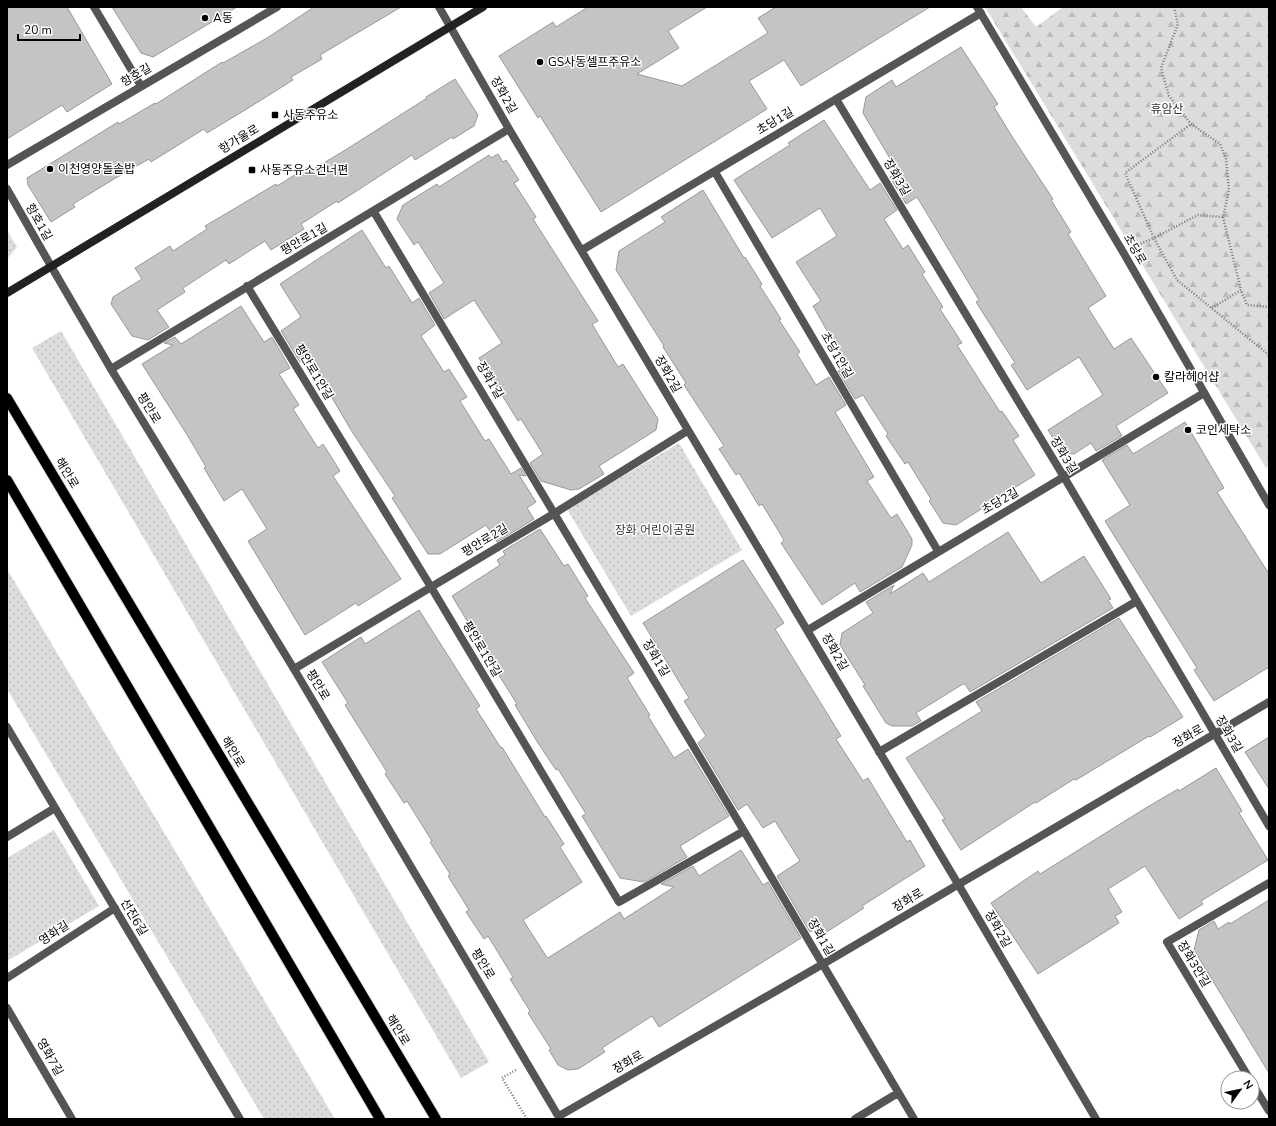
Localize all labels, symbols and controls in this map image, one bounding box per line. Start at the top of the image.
place label: A동 [213,10,233,26]
marker: A동 [200,13,210,23]
scale bar [18,16,80,42]
text: 20 m [24,22,52,38]
place label: GS사동셀프주유소 [548,54,641,70]
marker: GS사동셀프주유소 [535,57,545,67]
street label: 항호길 [118,60,154,90]
street label: 장화2길 [487,74,521,116]
park label: 휴암산 [1150,101,1184,117]
street label: 초당1길 [754,104,796,138]
place label: 사동주유소 [283,107,338,123]
marker: 사동주유소 [270,110,280,120]
street label: 항가울로 [216,121,262,157]
street label: 장화3길 [880,156,914,198]
place label: 이천영양돌솥밥 [58,161,135,177]
place label: 사동주유소건너편 [260,162,348,178]
marker: 이천영양돌솥밥 [45,164,55,174]
marker: 사동주유소건너편 [247,165,257,175]
street label: 항호1길 [22,201,56,243]
street label: 평안로1길 [278,219,330,259]
street label: 초당로 [1120,231,1150,267]
street label: 초당1안길 [817,329,857,381]
street label: 평안로1안길 [291,341,337,403]
street label: 장화2길 [651,353,685,395]
street label: 장화1길 [473,359,507,401]
place label: 칼라헤어샵 [1164,369,1219,385]
marker: 칼라헤어샵 [1151,372,1161,382]
street label: 평안로 [134,390,164,426]
place label: 코인세탁소 [1196,422,1251,438]
marker: 코인세탁소 [1183,425,1193,435]
street label: 장화3길 [1047,434,1081,476]
street label: 해안로 [52,455,82,491]
street label: 초당2길 [979,484,1021,518]
street label: 평안로2길 [459,520,511,560]
park label: 장화 어린이공원 [615,522,695,538]
street label: 평안로1안길 [459,618,505,680]
street label: 장화2길 [818,631,852,673]
street label: 장화1길 [639,637,673,679]
street label: 평안로 [303,667,333,703]
street label: 장화3길 [1212,713,1246,755]
street label: 장화로 [1170,721,1206,751]
street label: 해안로 [218,734,248,770]
street label: 장화로 [890,885,926,915]
street label: 선진6길 [117,896,151,938]
street label: 장화2길 [981,908,1015,950]
street label: 장화1길 [804,916,838,958]
street label: 영화길 [36,917,72,949]
street label: 장화3안길 [1174,938,1214,990]
street label: 평안로 [468,946,498,982]
street label: 해안로 [383,1012,413,1048]
street label: 영화7길 [33,1036,67,1078]
street label: 장화로 [610,1047,646,1077]
north arrow [1220,1070,1260,1110]
text: N [1239,1077,1256,1092]

